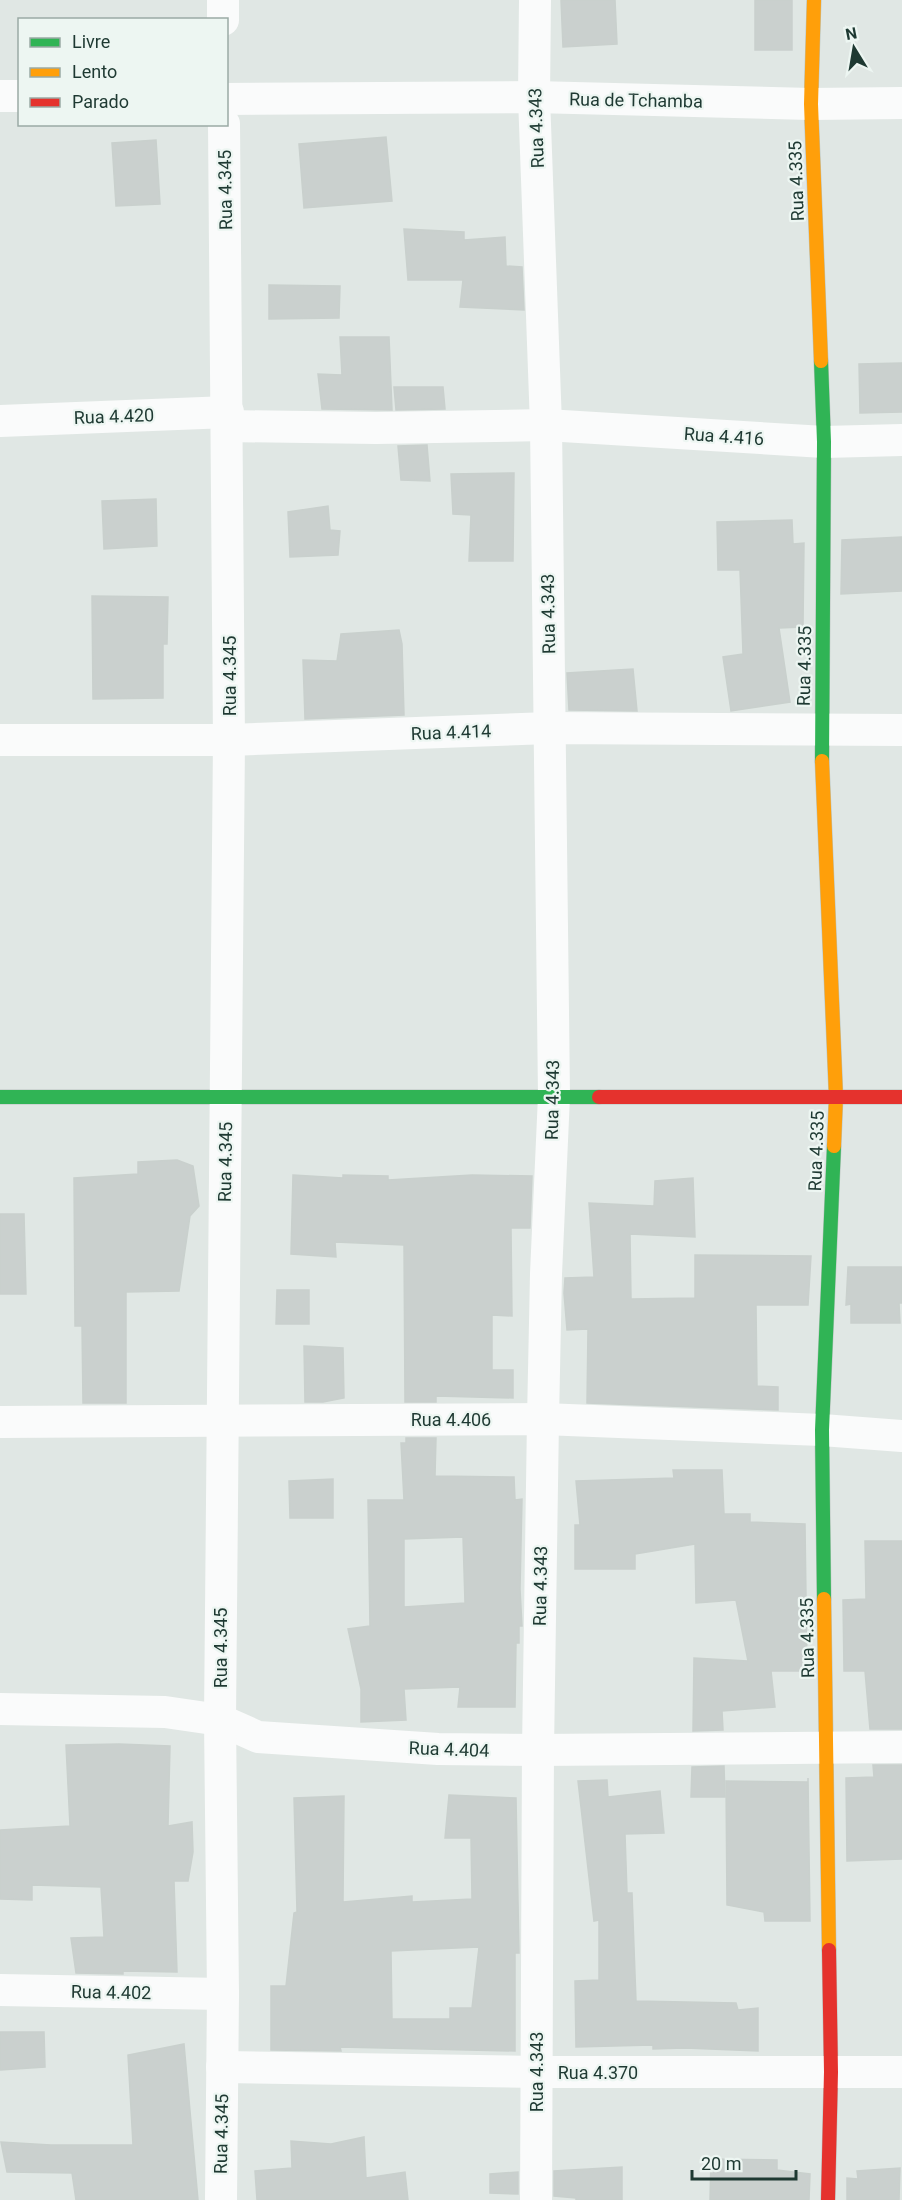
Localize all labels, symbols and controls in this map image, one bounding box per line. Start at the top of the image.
legend [18,18,228,126]
north arrow [824,18,884,78]
text: N [844,23,859,44]
text: Livre [72,31,110,52]
text: Lento [72,61,117,82]
street label: Rua 4.343 [524,87,548,169]
street label: Rua de Tchamba [569,88,703,112]
text: Parado [72,91,129,112]
street label: Rua 4.335 [784,140,808,222]
street label: Rua 4.345 [214,150,236,230]
street label: Rua 4.420 [73,404,155,428]
street label: Rua 4.416 [683,423,765,449]
street label: Rua 4.343 [537,574,559,654]
street label: Rua 4.335 [793,626,815,706]
street label: Rua 4.345 [219,636,240,716]
street label: Rua 4.414 [410,720,492,744]
street label: Rua 4.343 [541,1060,563,1140]
street label: Rua 4.335 [804,1110,828,1192]
street label: Rua 4.345 [214,1122,236,1202]
street label: Rua 4.406 [411,1409,491,1430]
street label: Rua 4.343 [529,1546,551,1626]
street label: Rua 4.335 [796,1598,818,1678]
street label: Rua 4.345 [210,1608,231,1688]
street label: Rua 4.404 [408,1737,490,1761]
street label: Rua 4.402 [71,1981,151,2003]
street label: Rua 4.343 [526,2032,547,2112]
street label: Rua 4.370 [558,2062,638,2083]
street label: Rua 4.345 [210,2094,232,2174]
scale bar [692,2143,796,2181]
text: 20 m [701,2153,741,2174]

